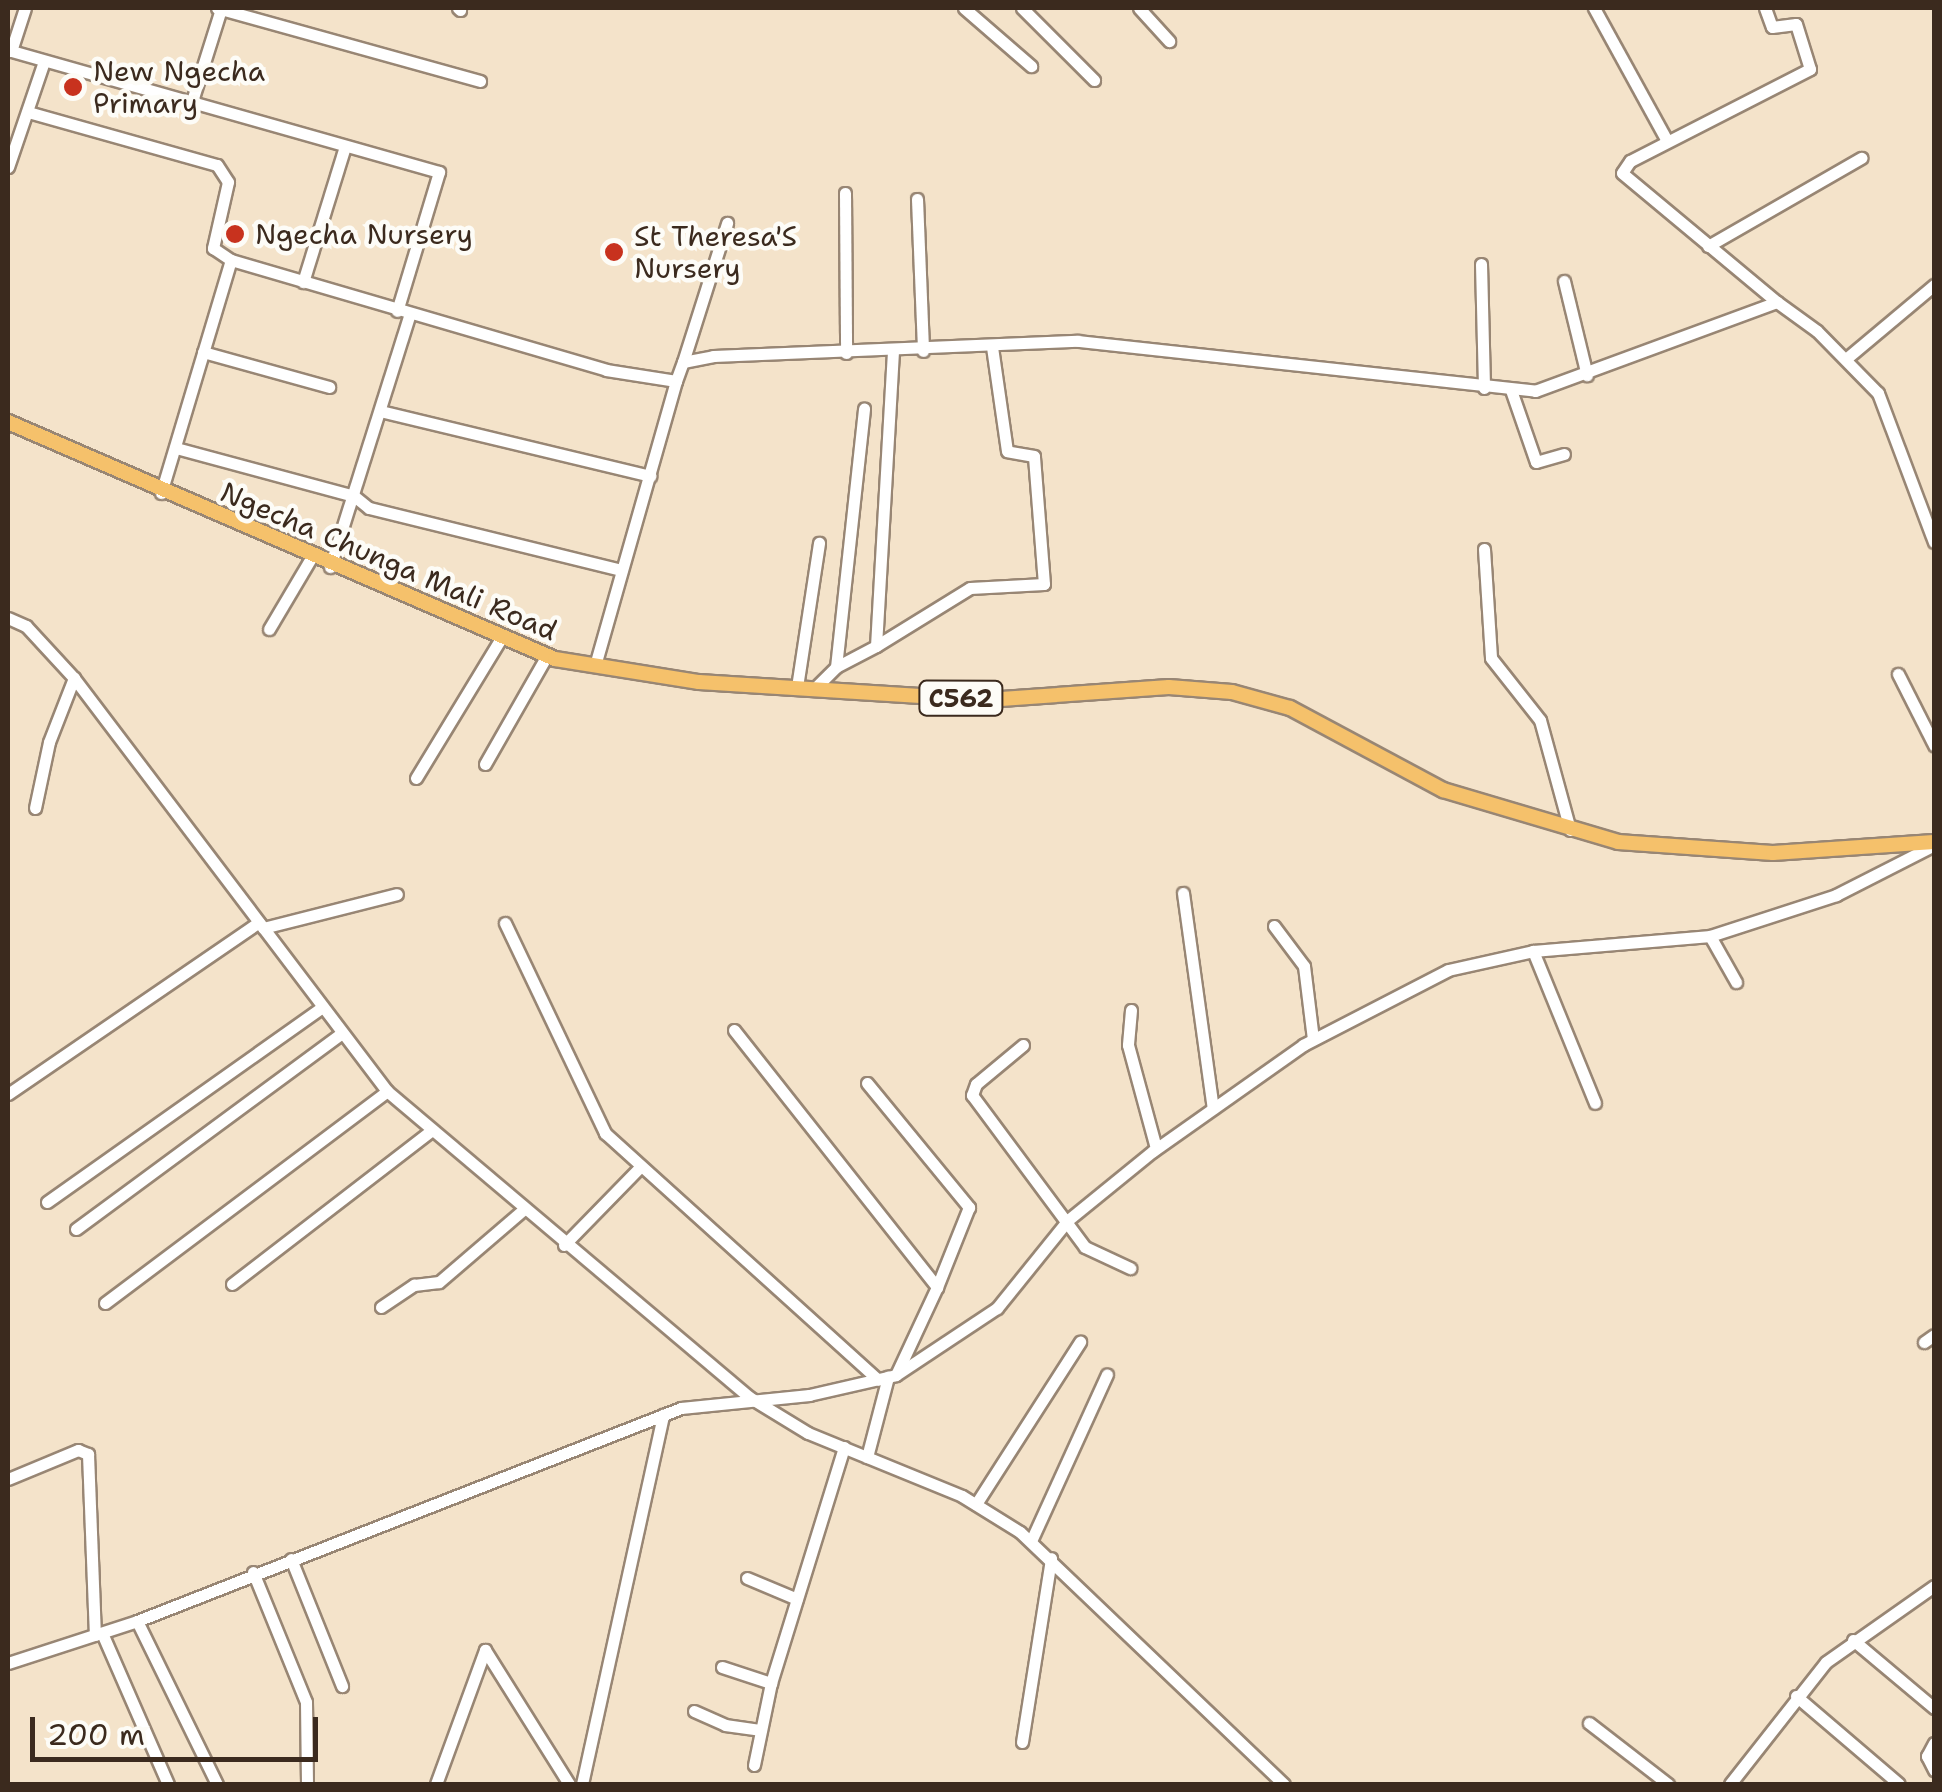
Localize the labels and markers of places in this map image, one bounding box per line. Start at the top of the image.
place label: New Ngecha Primary [93,54,265,120]
marker: New Ngecha Primary [62,76,84,98]
place label: Ngecha Nursery [255,217,473,251]
place label: St Theresa'S Nursery [634,219,797,285]
marker: Ngecha Nursery [224,223,246,245]
marker: St Theresa'S Nursery [603,241,625,263]

